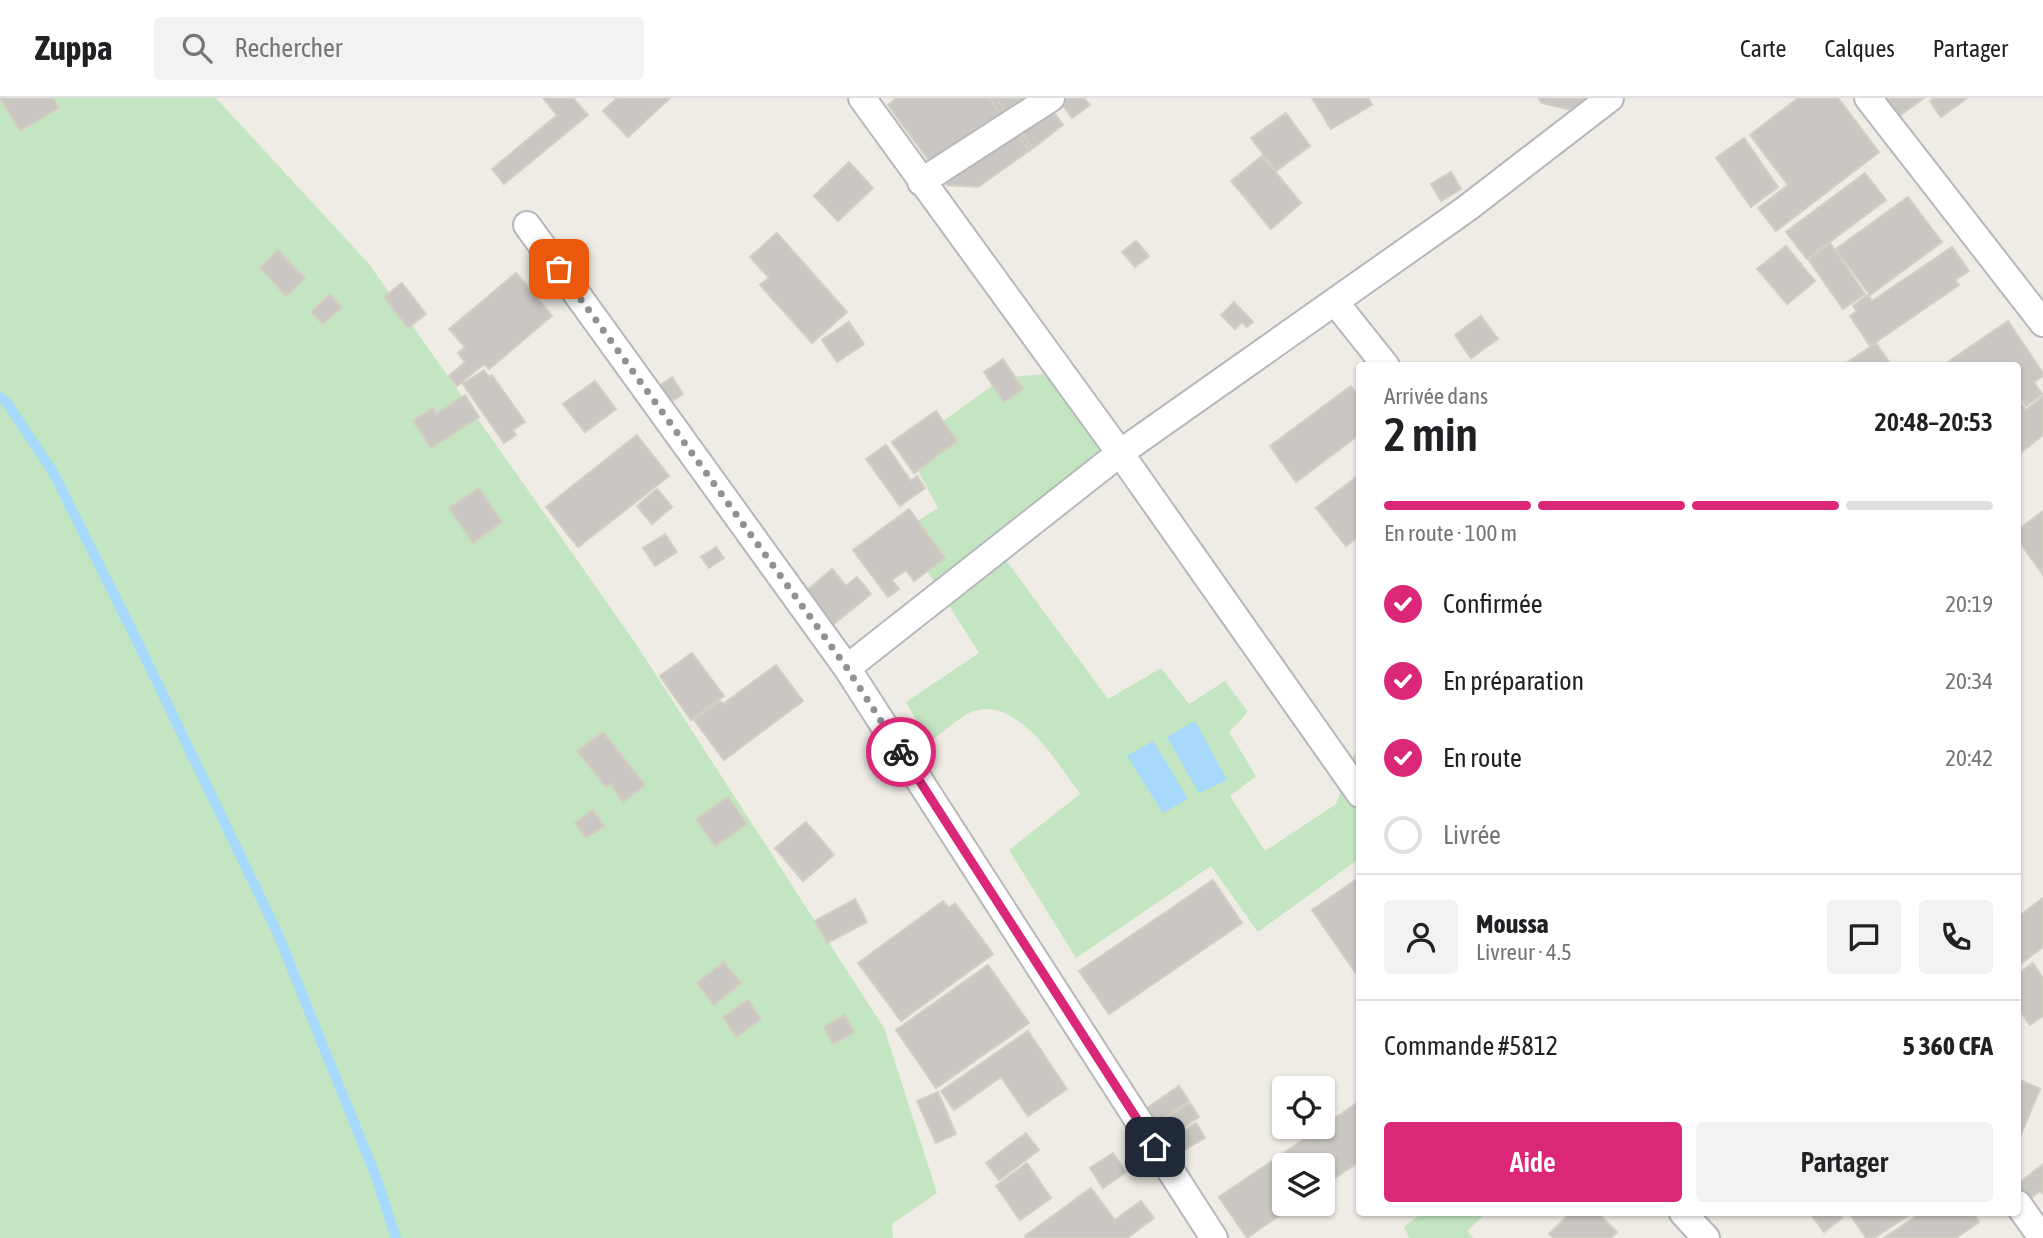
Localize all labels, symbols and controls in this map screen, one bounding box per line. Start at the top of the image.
search box [154,17,644,80]
text: Zuppa [35,29,112,67]
icon: search [178,29,216,67]
text: Rechercher [234,33,343,63]
text: Carte [1740,35,1786,62]
text: Calques [1824,35,1895,62]
text: Partager [1933,35,2008,62]
pin [529,239,589,299]
icon: bag [540,250,578,288]
text: Arrivée dans [1384,383,1488,409]
text: 20:48–20:53 [1875,407,1993,437]
text: 2 min [1384,408,1478,461]
text: En route · 100 m [1384,520,1517,546]
icon: check [1384,585,1422,623]
text: Confirmée [1443,589,1543,619]
text: 20:19 [1945,591,1993,617]
icon: check [1384,662,1422,700]
text: En préparation [1443,666,1584,696]
text: 20:34 [1945,668,1993,694]
courier [866,717,936,787]
icon: bike [882,733,920,771]
icon: check [1384,739,1422,777]
text: En route [1443,743,1522,773]
text: 20:42 [1945,745,1993,771]
text: Livrée [1443,820,1501,850]
button: person [1384,900,1458,974]
button: chat [1827,900,1901,974]
button: phone [1919,900,1993,974]
text: Moussa [1476,909,1549,939]
text: Livreur · 4.5 [1476,939,1572,965]
text: Commande #5812 [1384,1031,1558,1061]
text: 5 360 CFA [1903,1031,1993,1061]
map controls [1272,1076,1335,1216]
button: locate [1272,1076,1335,1139]
pin [1125,1117,1185,1177]
button: Aide [1384,1122,1682,1202]
button: Partager [1696,1122,1993,1202]
icon: home [1136,1128,1174,1166]
button: layers [1272,1153,1335,1216]

